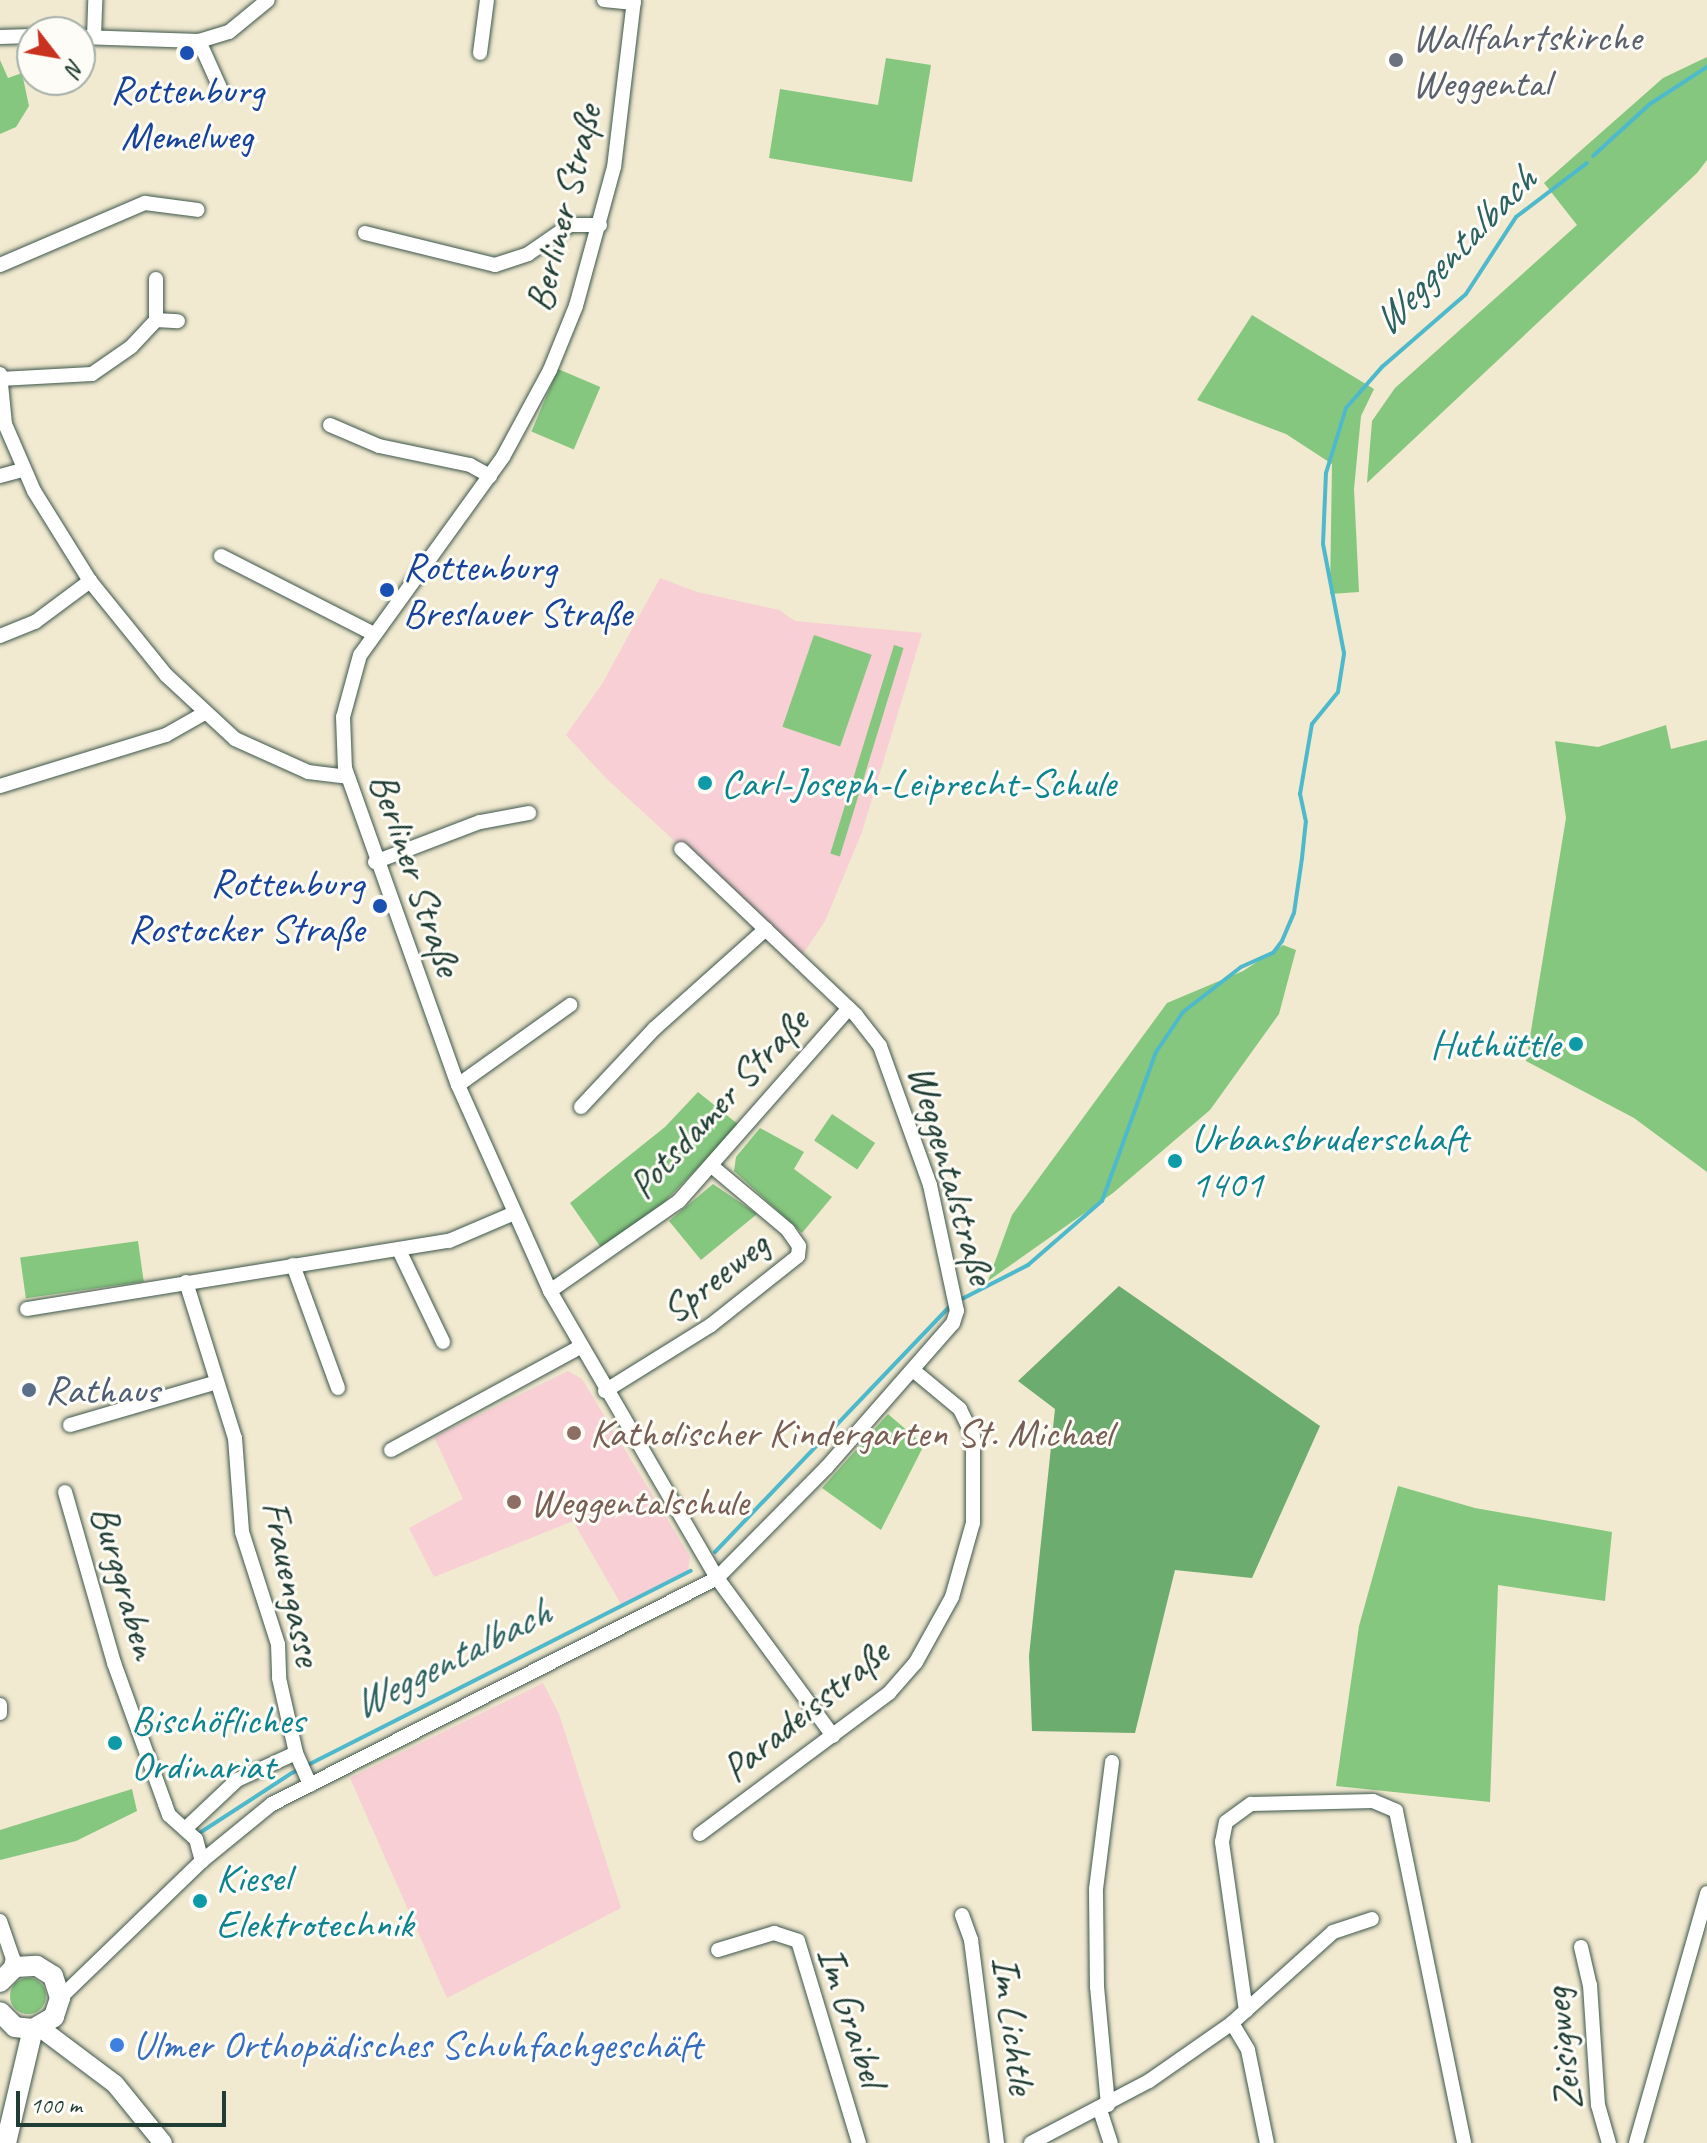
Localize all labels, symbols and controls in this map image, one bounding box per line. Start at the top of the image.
place label: Wallfahrtskirche Weggental [1412,13,1641,107]
north arrow [16,16,96,96]
marker: Rottenburg Memelweg [178,44,196,62]
marker: Wallfahrtskirche Weggental [1387,51,1405,69]
text: N [59,54,90,80]
place label: Rottenburg Memelweg [110,66,264,160]
street label: Berliner Straße [514,99,612,317]
water label: Weggentalbach [1361,156,1547,346]
place label: Rottenburg Breslauer Straße [403,543,634,637]
marker: Rottenburg Breslauer Straße [378,581,396,599]
place label: Carl-Joseph-Leiprecht-Schule [721,759,1116,807]
street label: Berliner Straße [359,766,473,982]
marker: Carl-Joseph-Leiprecht-Schule [696,774,714,792]
place label: Rottenburg Rostocker Straße [127,859,364,953]
marker: Rottenburg Rostocker Straße [371,897,389,915]
street label: Potsdamer Straße [617,997,819,1209]
place label: Huthüttle [1430,1020,1560,1068]
marker: Huthüttle [1567,1035,1585,1053]
street label: Weggentalstraße [898,1059,1006,1289]
place label: Urbansbruderschaft 1401 [1191,1114,1468,1208]
marker: Urbansbruderschaft 1401 [1166,1152,1184,1170]
street label: Spreeweg [652,1220,778,1334]
place label: Rathaus [45,1366,159,1414]
marker: Rathaus [20,1381,38,1399]
place label: Katholischer Kindergarten St. Michael [590,1409,1112,1457]
marker: Katholischer Kindergarten St. Michael [565,1424,583,1442]
place label: Weggentalschule [530,1478,749,1526]
marker: Weggentalschule [505,1493,523,1511]
street label: Frauengasse [251,1496,333,1670]
street label: Burggraben [80,1500,170,1664]
water label: Weggentalbach [344,1588,558,1730]
street label: Paradeisstraße [712,1628,898,1792]
place label: Bischöfliches Ordinariat [131,1696,305,1790]
marker: Bischöfliches Ordinariat [106,1734,124,1752]
place label: Kiesel Elektrotechnik [216,1854,413,1948]
marker: Kiesel Elektrotechnik [191,1892,209,1910]
street label: Im Graibel [807,1940,897,2092]
street label: Im Lichtle [982,1953,1046,2097]
street label: Zeisigweg [1532,1985,1592,2113]
place label: Ulmer Orthopädisches Schuhfachgeschäft [133,2021,700,2069]
marker: Ulmer Orthopädisches Schuhfachgeschäft [108,2036,126,2054]
scale bar [20,2075,230,2125]
text: 100 m [30,2090,82,2120]

